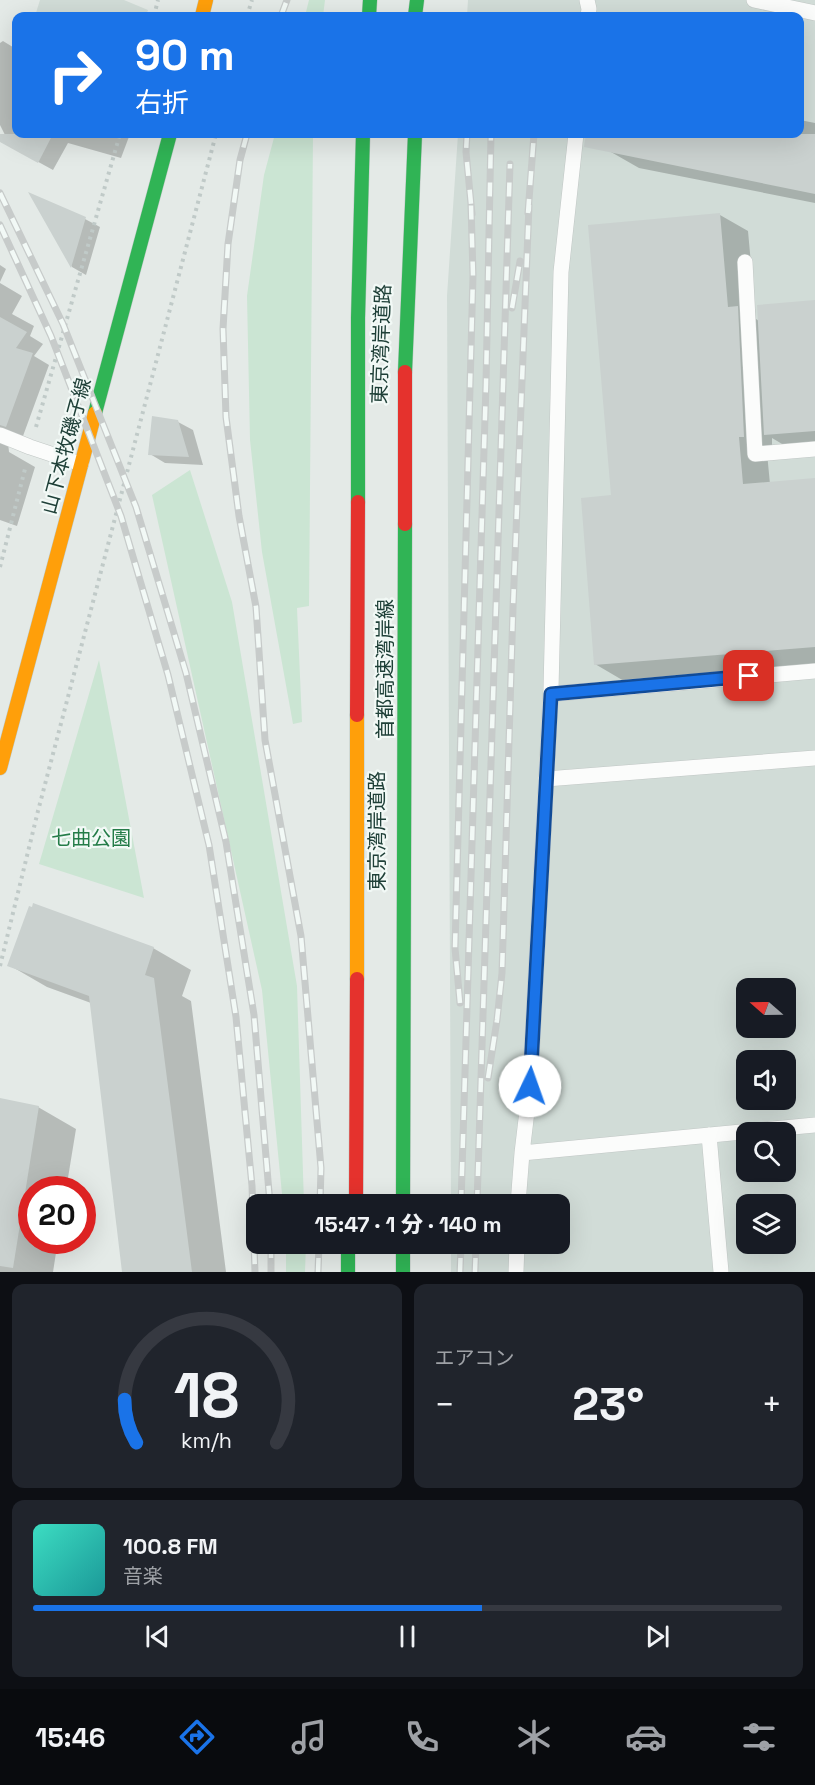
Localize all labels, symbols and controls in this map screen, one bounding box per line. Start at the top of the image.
text: 90 m [135,29,235,82]
icon: right [36,36,114,114]
text: 右折 [135,85,189,120]
street label: 東京湾岸道路 [366,284,396,404]
street label: 山下本牧磯子線 [35,375,97,517]
street label: 首都高速湾岸線 [372,599,398,739]
pin [723,650,774,701]
icon: arrive [732,659,765,692]
street label: 東京湾岸道路 [364,771,390,891]
park label: 七曲公園 [51,825,131,851]
north arrow [736,978,796,1038]
map controls [736,978,796,1254]
button: sound [736,1050,796,1110]
position arrow [498,1054,562,1118]
button: search [736,1122,796,1182]
speed limit sign: 20 [18,1176,96,1254]
button: layers [736,1194,796,1254]
text: 15:47 · 1 分 · 140 m [314,1210,502,1238]
text: エアコン [435,1345,515,1371]
text: 18 [174,1356,240,1435]
text: 23° [572,1376,644,1433]
text: − [435,1384,455,1426]
text: + [762,1384,782,1426]
text: km/h [181,1427,232,1454]
text: 100.8 FM [123,1532,218,1560]
text: 音楽 [123,1563,163,1589]
icon: previous [141,1620,174,1653]
icon: pause [391,1620,424,1653]
icon: next [641,1620,674,1653]
icon: directions [176,1716,218,1758]
icon: music [288,1716,330,1758]
icon: phone [401,1716,443,1758]
icon: climate [513,1716,555,1758]
icon: car [625,1716,667,1758]
icon: filters [738,1716,780,1758]
text: 15:46 [35,1720,106,1755]

